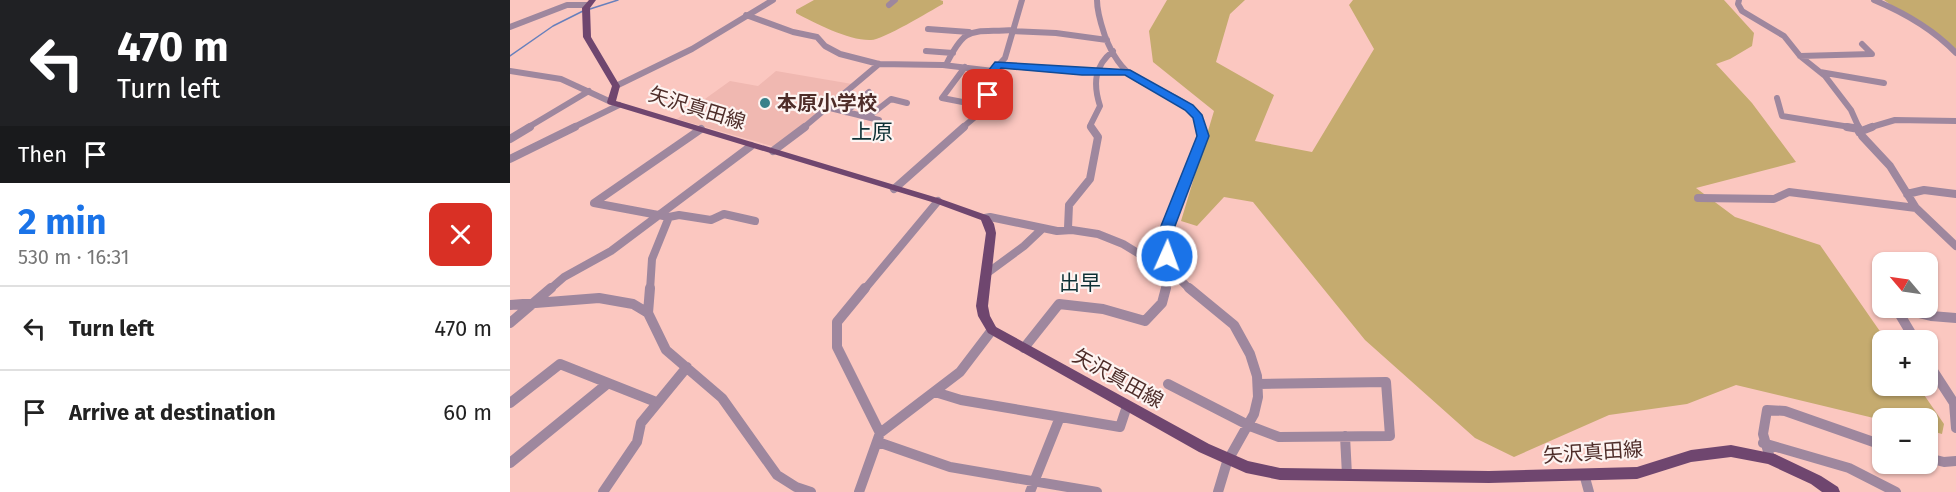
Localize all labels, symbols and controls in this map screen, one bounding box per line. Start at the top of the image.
text: 470 m [117,22,229,72]
icon: left [18,24,96,102]
pin [962,69,1013,120]
text: Turn left [117,73,220,105]
icon: arrive [971,78,1004,111]
street label: 矢沢真田線 [646,82,748,134]
place label: 本原小学校 [777,91,877,115]
marker: 本原小学校 [758,96,772,110]
district label: 上原 [851,119,893,145]
icon: arrive [79,138,112,171]
text: Then [18,141,67,168]
text: 2 min [18,200,107,244]
button: close [429,203,492,266]
position arrow [1135,224,1199,288]
text: 530 m · 16:31 [18,245,129,269]
north arrow [1872,252,1938,318]
map controls [1872,252,1938,474]
district label: 出早 [1059,270,1101,296]
icon: left [18,312,51,345]
text: Turn left [69,315,154,342]
text: 470 m [434,315,492,342]
button: + [1872,330,1938,396]
street label: 矢沢真田線 [1068,343,1168,413]
icon: arrive [18,396,51,429]
text: Arrive at destination [69,399,276,426]
text: 60 m [443,399,492,426]
button: − [1872,408,1938,474]
street label: 矢沢真田線 [1542,437,1644,467]

